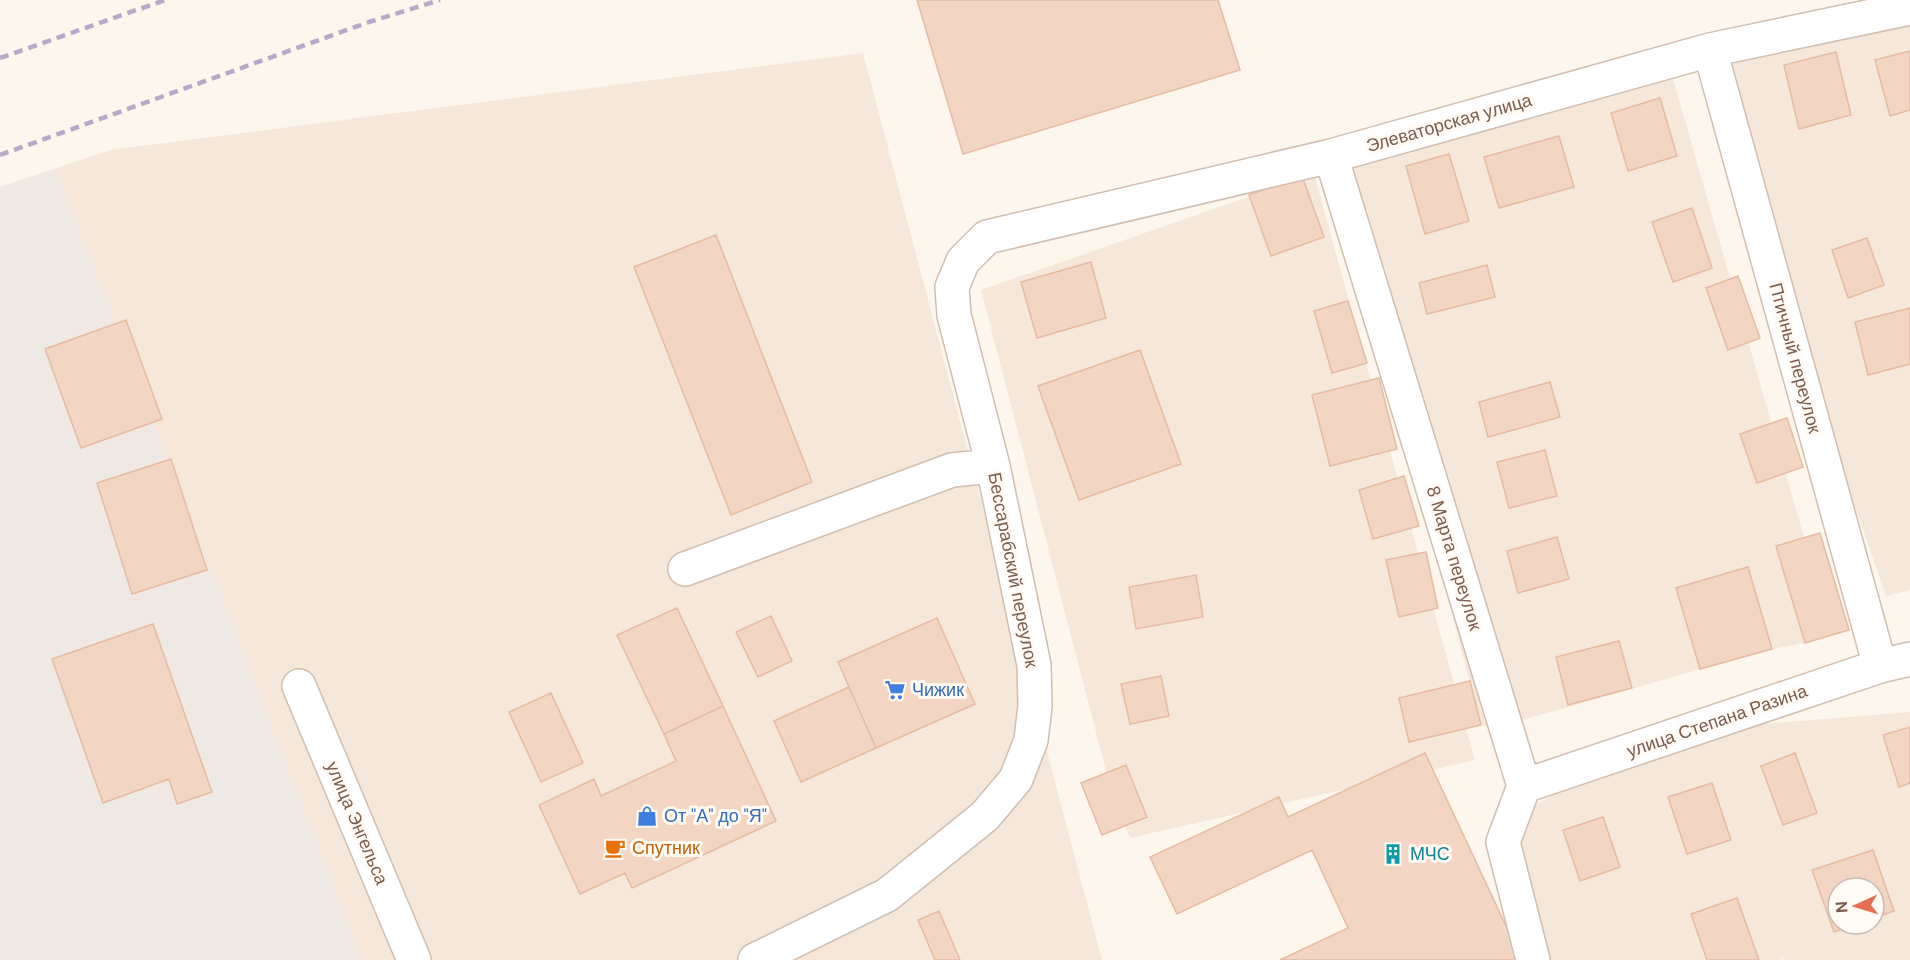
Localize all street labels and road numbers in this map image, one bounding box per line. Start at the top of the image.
street label: Элеваторская улица [1363,88,1536,158]
street label: Птичный переулок [1763,280,1827,436]
street label: Бессарабский переулок [982,470,1044,670]
street label: 8 Марта переулок [1421,483,1487,633]
street label: улица Степана Разина [1624,679,1811,763]
street label: улица Энгельса [320,758,394,889]

